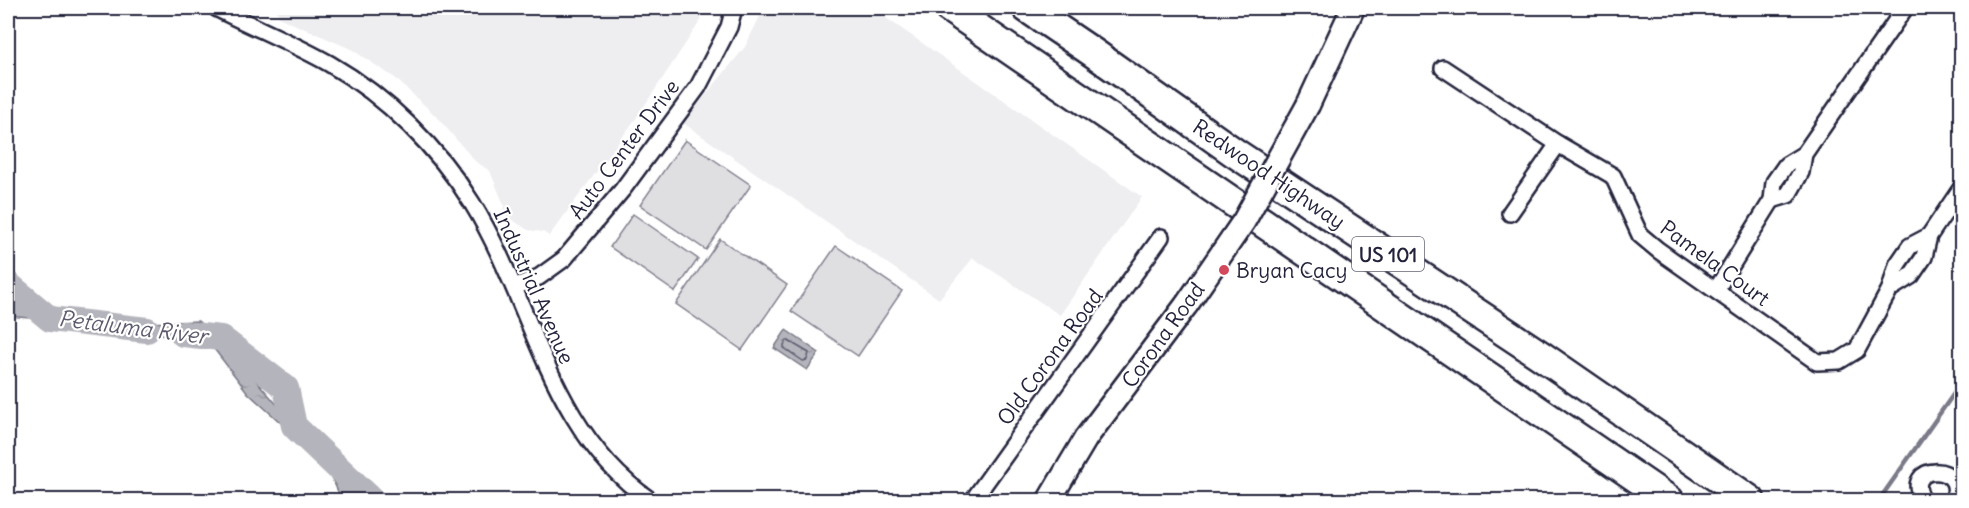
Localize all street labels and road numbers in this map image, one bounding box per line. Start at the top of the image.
street label: Auto Center Drive [563,74,685,224]
street label: Redwood Highway [1188,113,1350,235]
street label: Industrial Avenue [488,204,580,368]
street label: Pamela Court [1655,214,1775,312]
road number: US 101 [1352,237,1424,271]
street label: Corona Road [1116,277,1210,393]
street label: Old Corona Road [991,283,1109,431]

